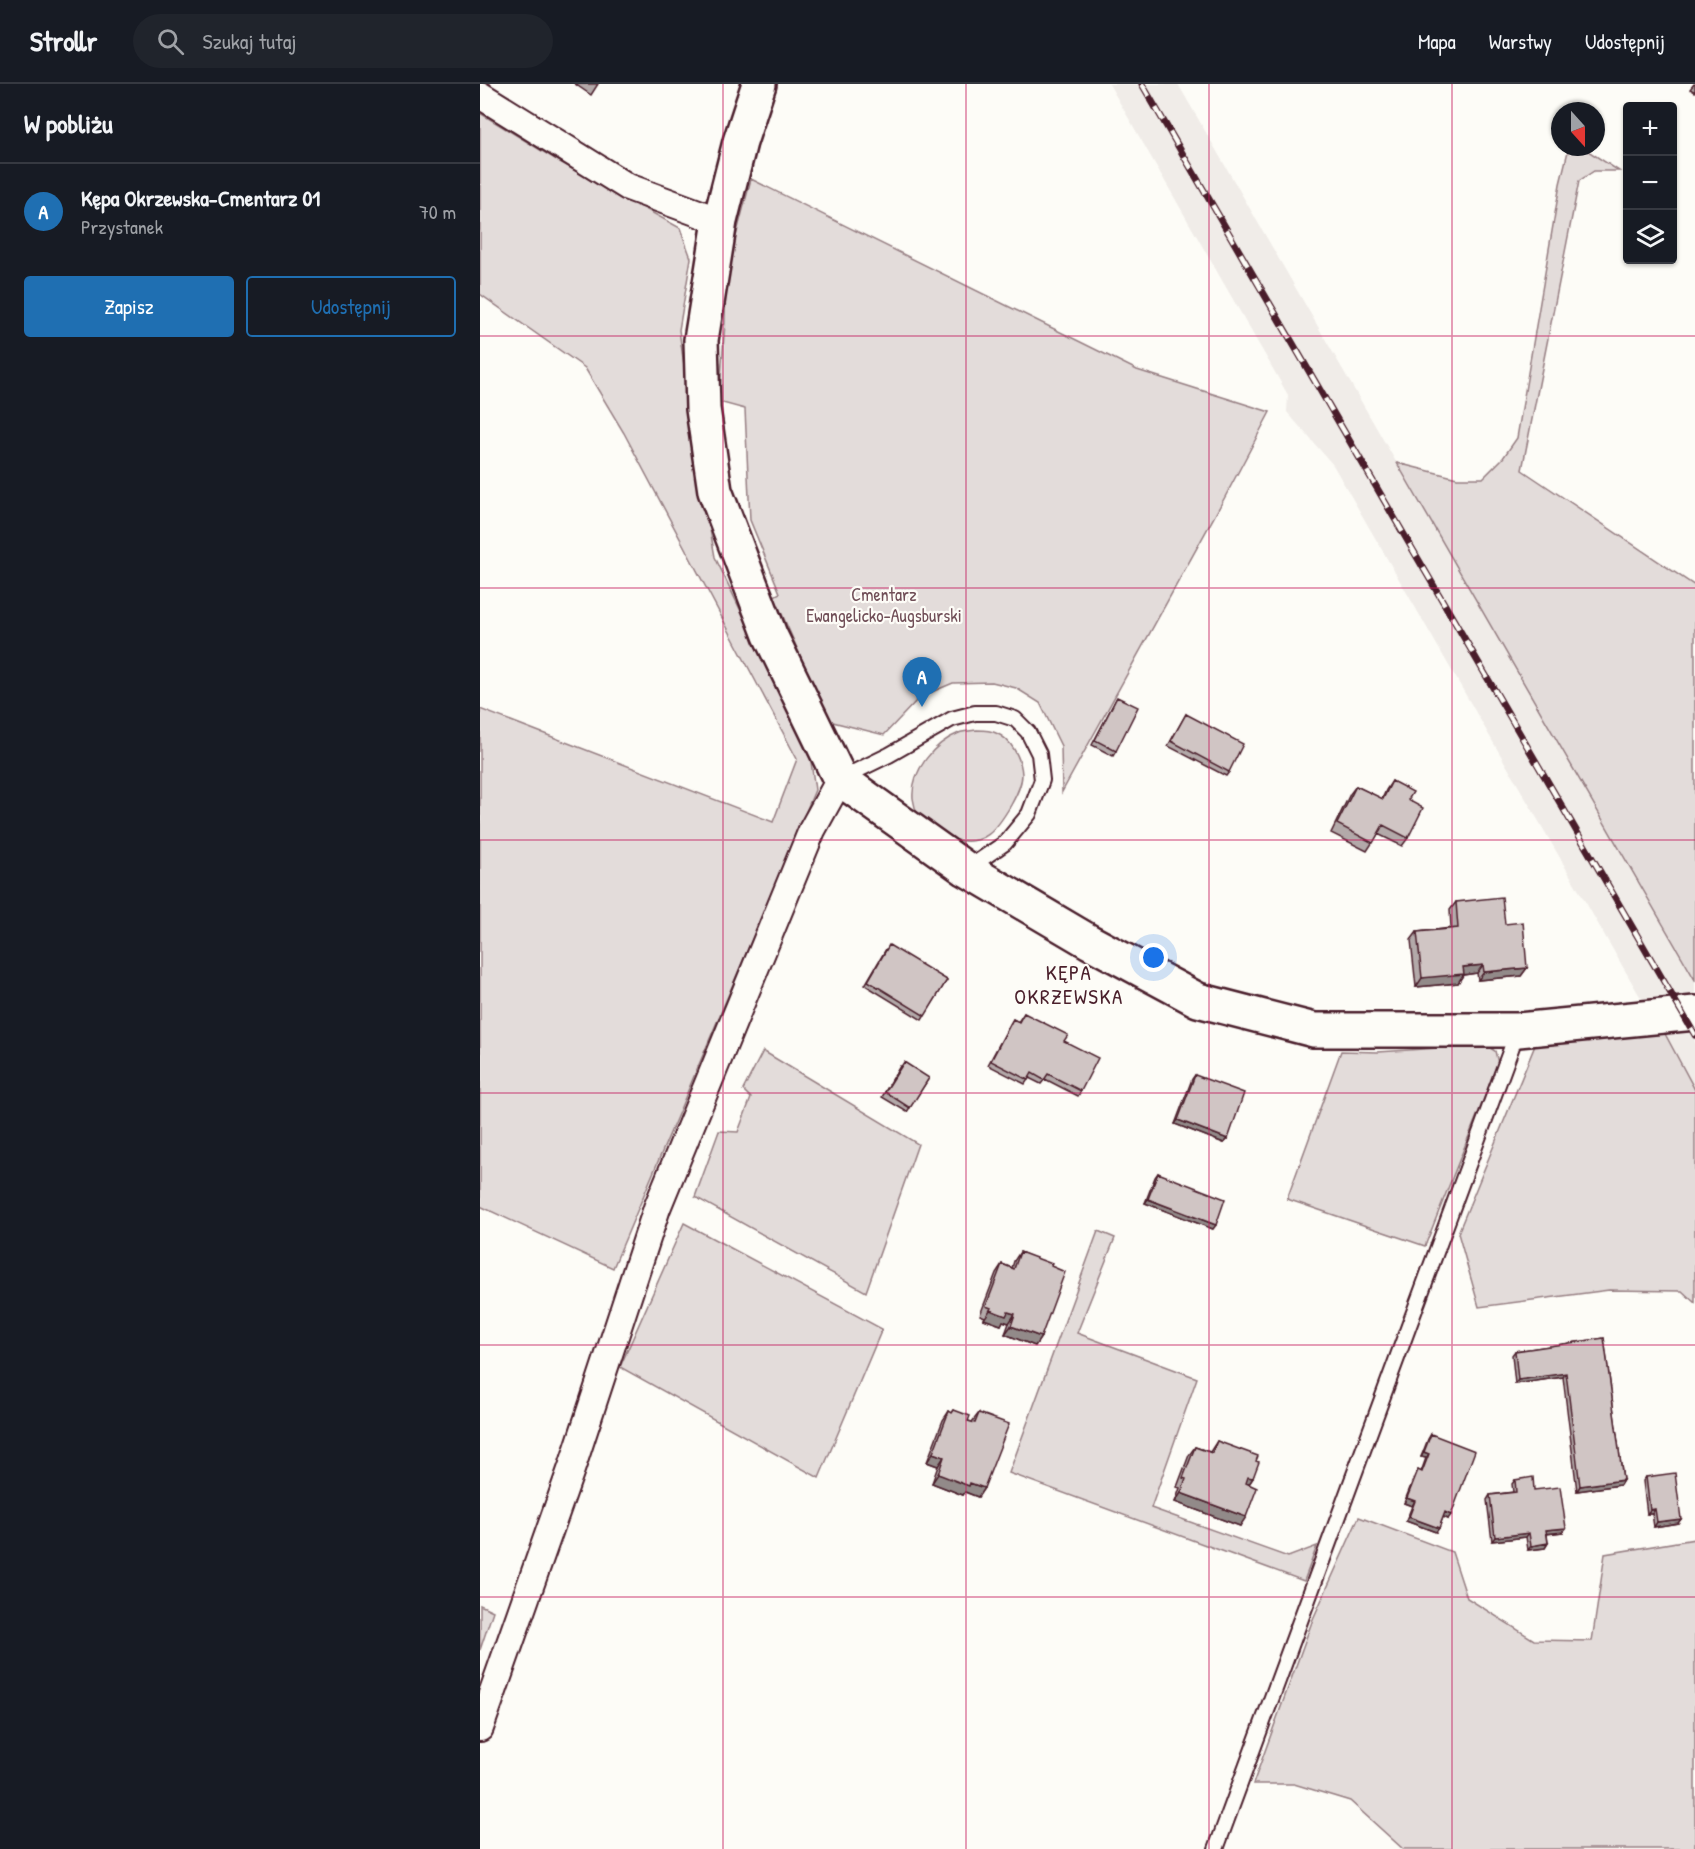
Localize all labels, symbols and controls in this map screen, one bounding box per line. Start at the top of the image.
search box [133,14,553,68]
text: Strollr [30,22,97,60]
icon: search [154,25,187,58]
text: Szukaj tutaj [202,26,296,56]
text: Mapa [1418,27,1456,56]
text: Warstwy [1489,27,1552,56]
text: Udostępnij [1585,27,1665,56]
north arrow [1551,102,1605,156]
map controls [1623,102,1677,264]
button: + [1623,102,1677,156]
text: W pobliżu [24,106,113,141]
button: − [1623,156,1677,210]
text: Kępa Okrzewska-Cmentarz 01 [81,183,320,213]
text: A [39,198,48,225]
text: 70 m [419,198,456,225]
button: layers [1623,210,1677,264]
text: Przystanek [81,213,163,240]
button: Zapisz [24,276,234,337]
button: Udostępnij [246,276,456,337]
park label: Cmentarz Ewangelicko-Augsburski [806,582,962,628]
pin: A [902,658,942,707]
your location [1139,943,1168,972]
district label: KĘPA OKRZEWSKA [1014,958,1124,1011]

